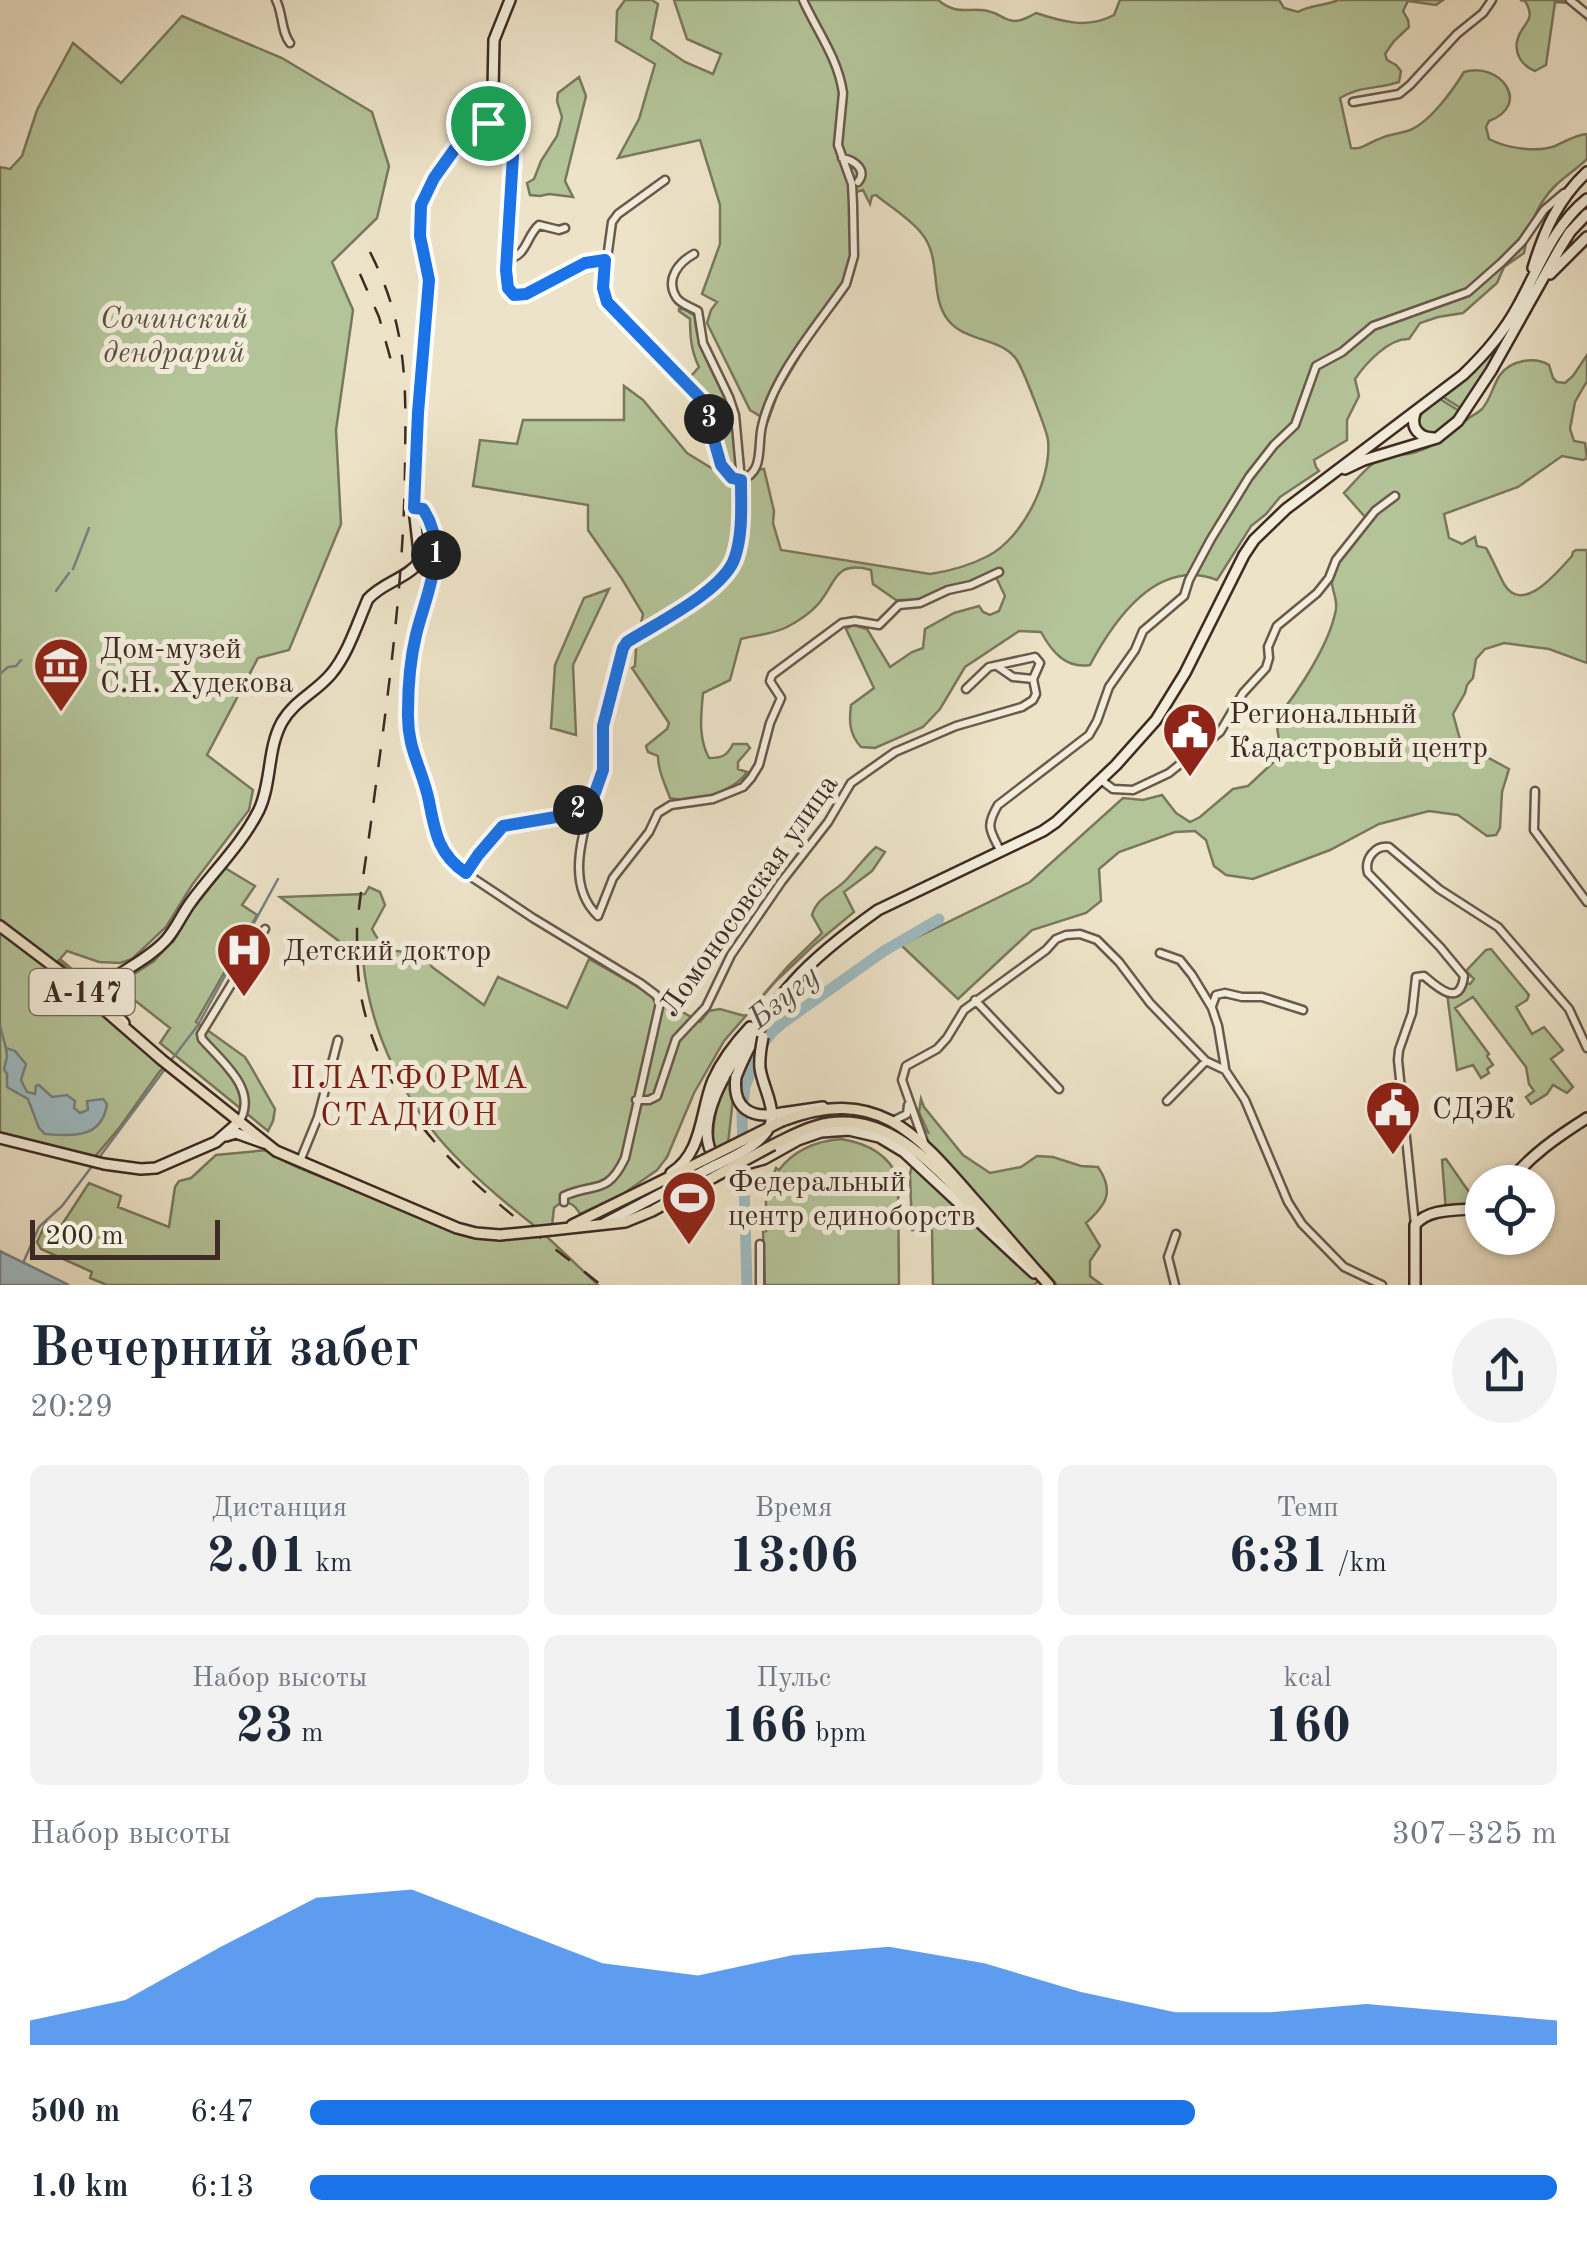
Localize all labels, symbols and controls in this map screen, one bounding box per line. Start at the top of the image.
pin [446,81,531,166]
icon: arrive [461,96,516,151]
park label: Сочинский дендрарий [100,305,248,369]
pin: 3 [684,394,734,444]
text: 3 [701,405,717,433]
pin: 1 [411,530,461,580]
text: 1 [428,541,444,569]
museum icon: Дом-музей С.Н. Худекова [31,635,91,714]
place label: Дом-музей С.Н. Худекова [100,635,294,699]
public building icon: Региональный Кадастровый центр [1160,700,1220,779]
place label: Региональный Кадастровый центр [1229,700,1488,764]
street label: Ломоносовская улица [655,770,845,1023]
pin: 2 [553,785,603,835]
text: 2 [570,796,586,824]
hospital icon: Детский доктор [214,920,274,999]
place label: Детский доктор [283,937,491,967]
water label: Бзугу [743,960,827,1037]
road number: А-147 [29,969,134,1015]
district label: ПЛАТФОРМА СТАДИОН [290,1064,530,1133]
public building icon: СДЭК [1363,1078,1423,1157]
place label: СДЭК [1432,1095,1515,1125]
map controls [1465,1165,1555,1255]
button: locate [1465,1165,1555,1255]
sports icon: Федеральный центр единоборств [659,1168,719,1247]
place label: Федеральный центр единоборств [728,1168,976,1232]
scale bar [30,1215,220,1260]
text: 200 m [45,1223,124,1251]
button: share [1452,1318,1557,1423]
text: Вечерний забег [30,1323,419,1378]
text: 20:29 [30,1392,113,1424]
text: Дистанция [212,1495,347,1523]
text: Время [755,1495,832,1523]
text: Темп [1276,1495,1339,1523]
text: 2.01 [207,1533,308,1583]
text: 13:06 [729,1533,859,1583]
text: 6:31 [1228,1533,1329,1583]
text: km [308,1550,352,1578]
text: /km [1329,1550,1387,1578]
text: Набор высоты [192,1665,367,1693]
text: Пульс [756,1665,831,1693]
text: kcal [1283,1665,1332,1693]
text: 23 [235,1703,293,1753]
text: 166 [721,1703,808,1753]
text: 160 [1264,1703,1351,1753]
text: m [293,1720,324,1748]
text: bpm [808,1720,866,1748]
text: Набор высоты [30,1819,231,1851]
text: 307–325 m [1391,1819,1557,1851]
text: 500 m [30,2097,120,2129]
text: 6:47 [190,2097,255,2129]
text: 1.0 km [30,2172,129,2204]
text: 6:13 [190,2172,255,2204]

